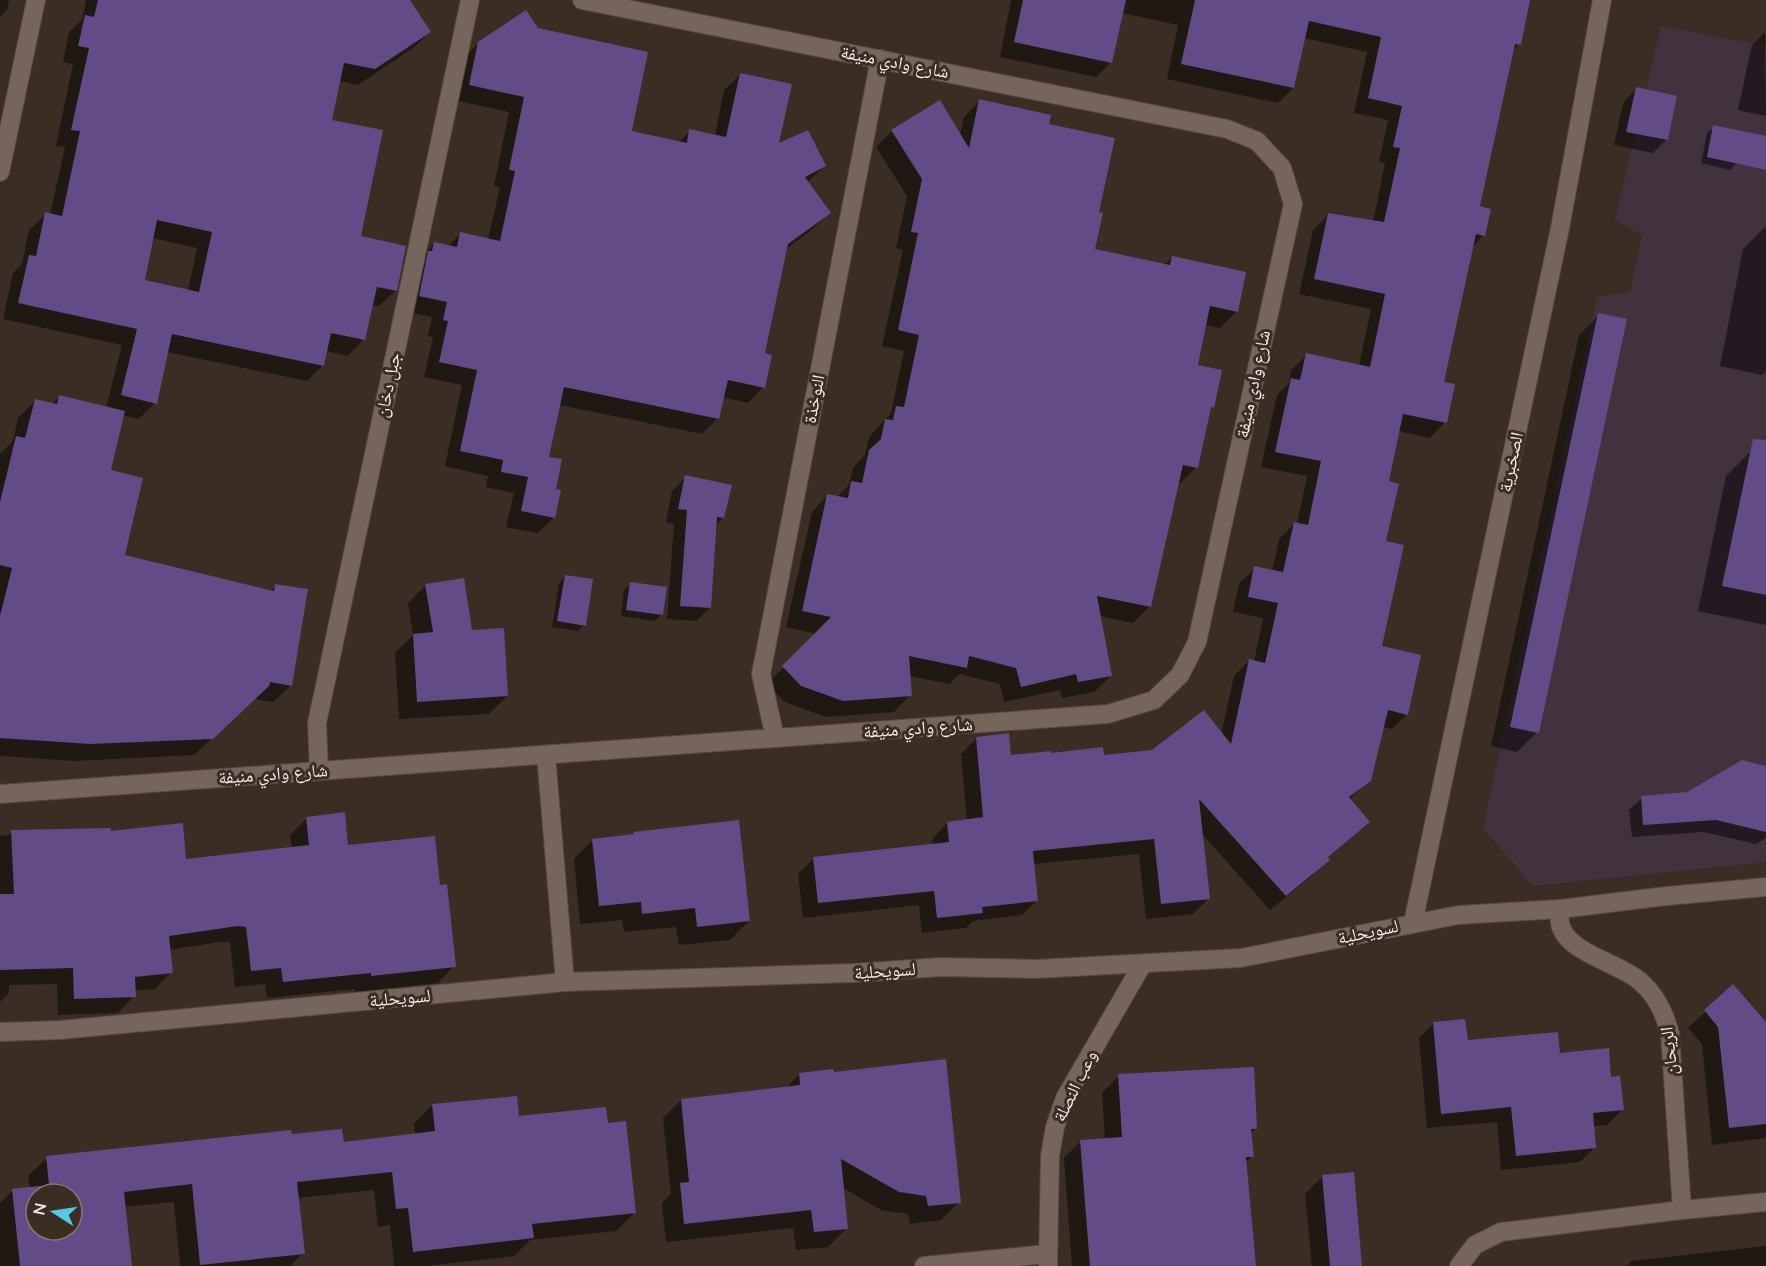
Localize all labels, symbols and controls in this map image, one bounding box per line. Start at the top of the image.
street label: شارع وادي منيفة [838,40,951,87]
street label: شارع وادي منيفة [1230,328,1279,441]
street label: جبل دخان [369,350,407,420]
street label: النوخذة [798,373,830,425]
street label: الصخبرية [1493,430,1529,494]
street label: شارع وادي منيفة [862,712,974,746]
street label: شارع وادي منيفة [217,758,329,792]
street label: لسويحلية [1335,914,1401,950]
street label: لسويحلية [854,957,916,985]
street label: لسويحلية [368,983,432,1013]
street label: الريحان [1655,1026,1683,1076]
street label: وعب النصلة [1047,1046,1103,1126]
north arrow [24,1182,84,1242]
text: N [28,1201,52,1217]

